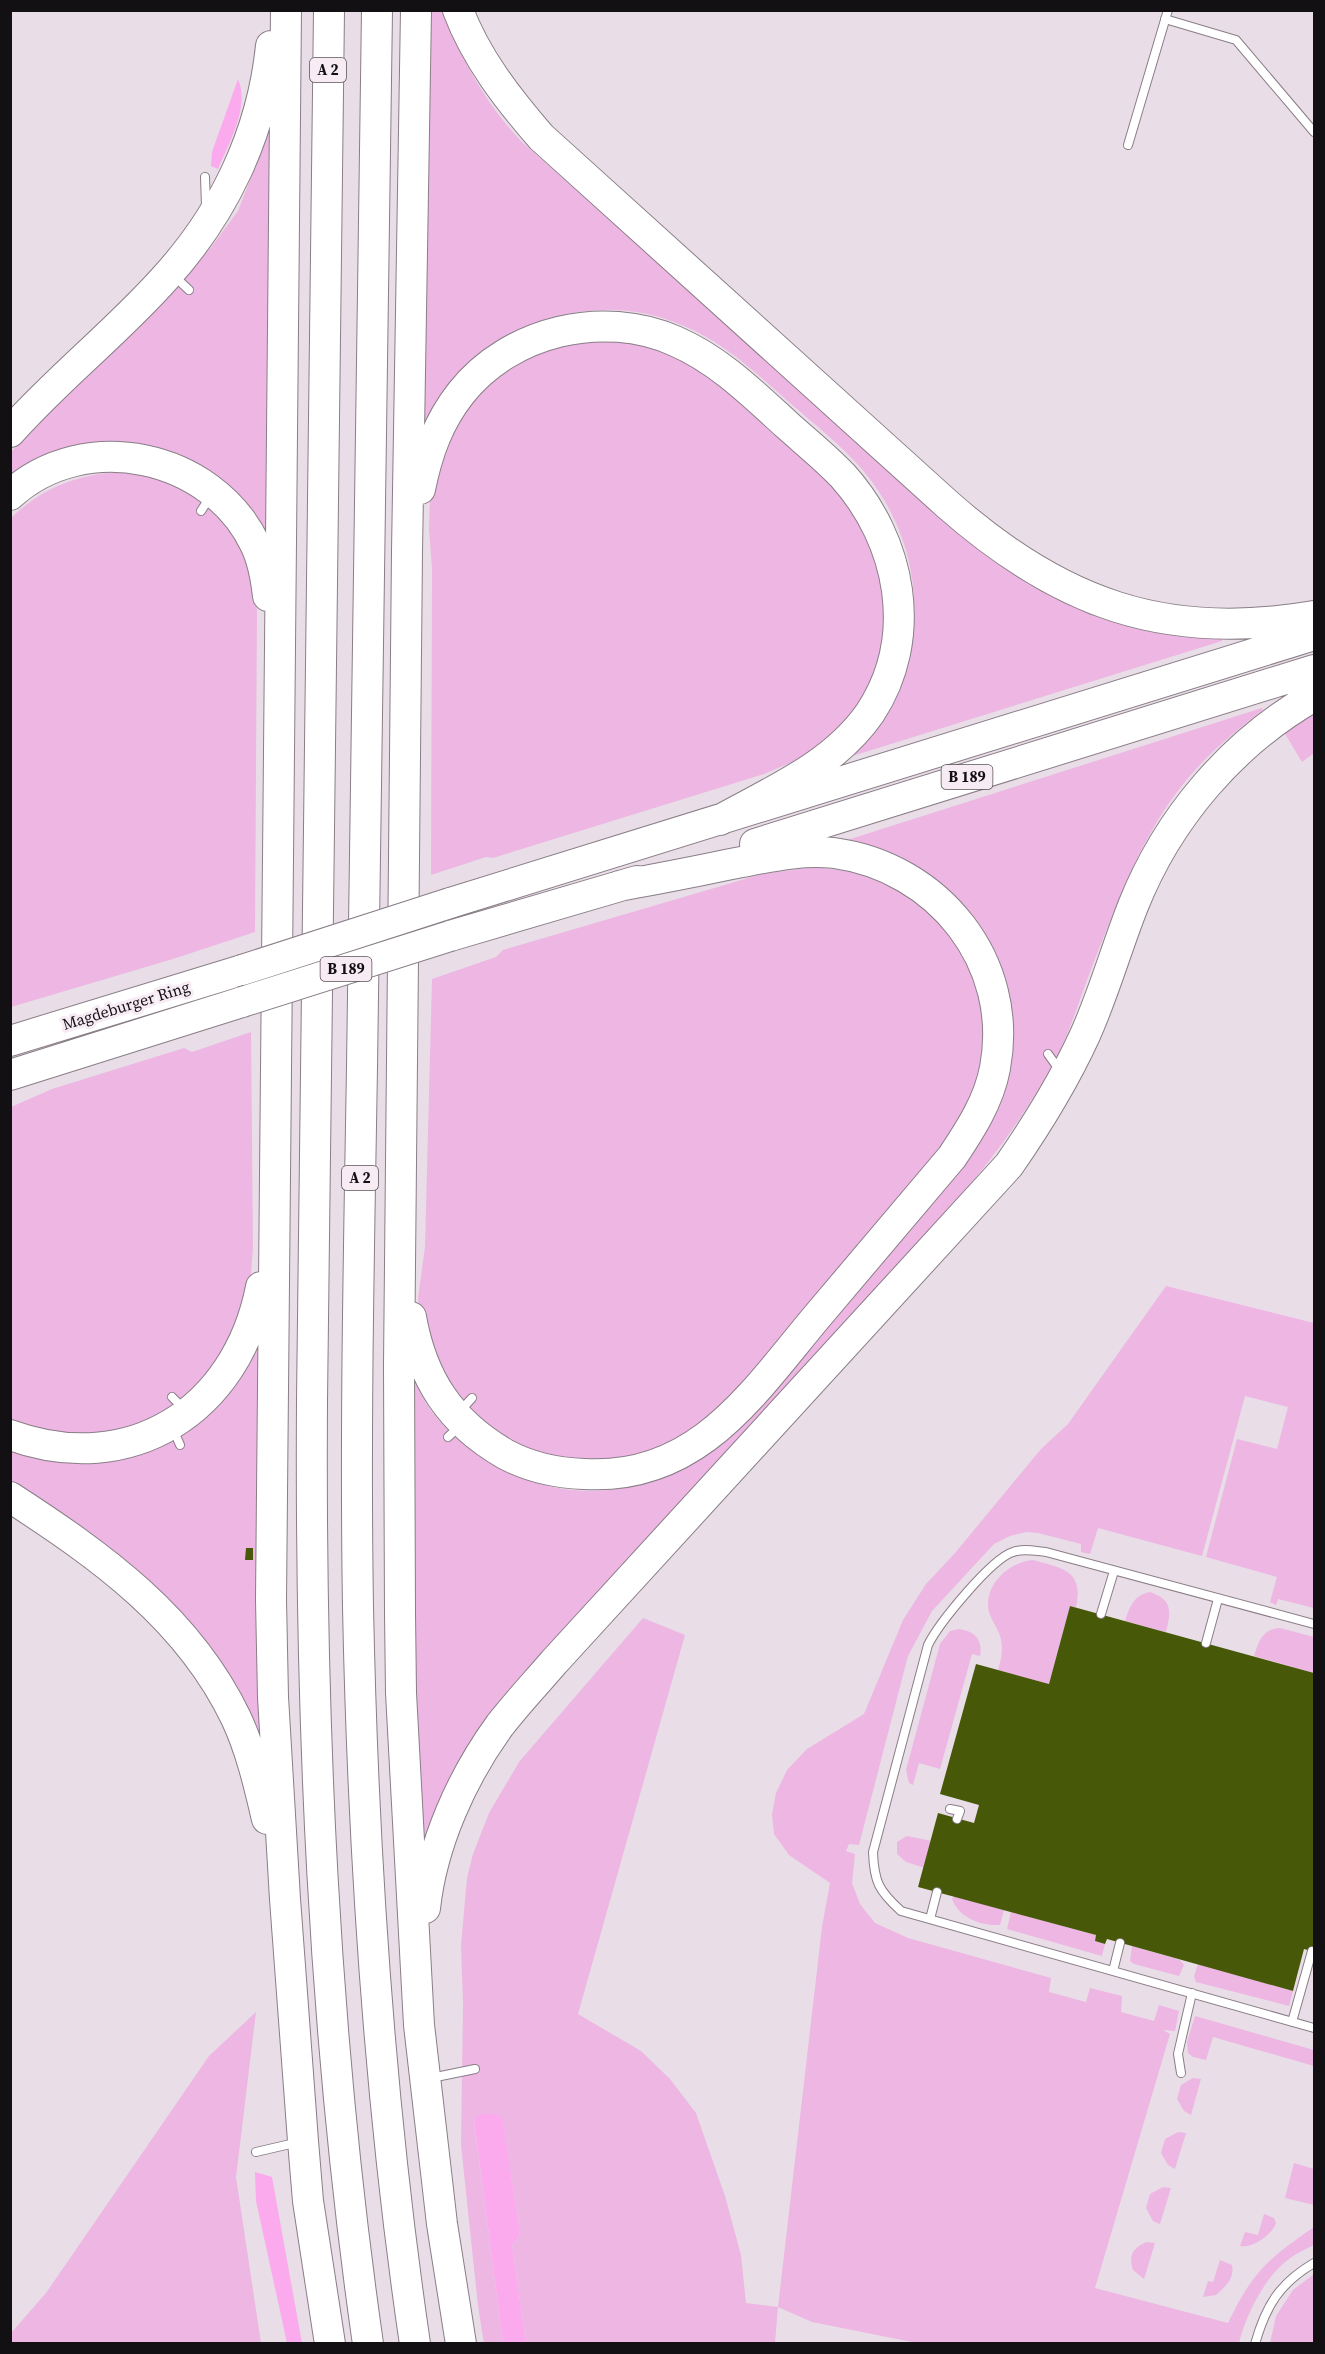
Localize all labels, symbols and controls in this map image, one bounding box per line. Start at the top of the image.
road number: A 2 [310,58,346,82]
road number: B 189 [942,765,992,789]
road number: B 189 [320,957,372,981]
street label: Magdeburger Ring [60,975,192,1035]
road number: A 2 [342,1166,378,1190]

